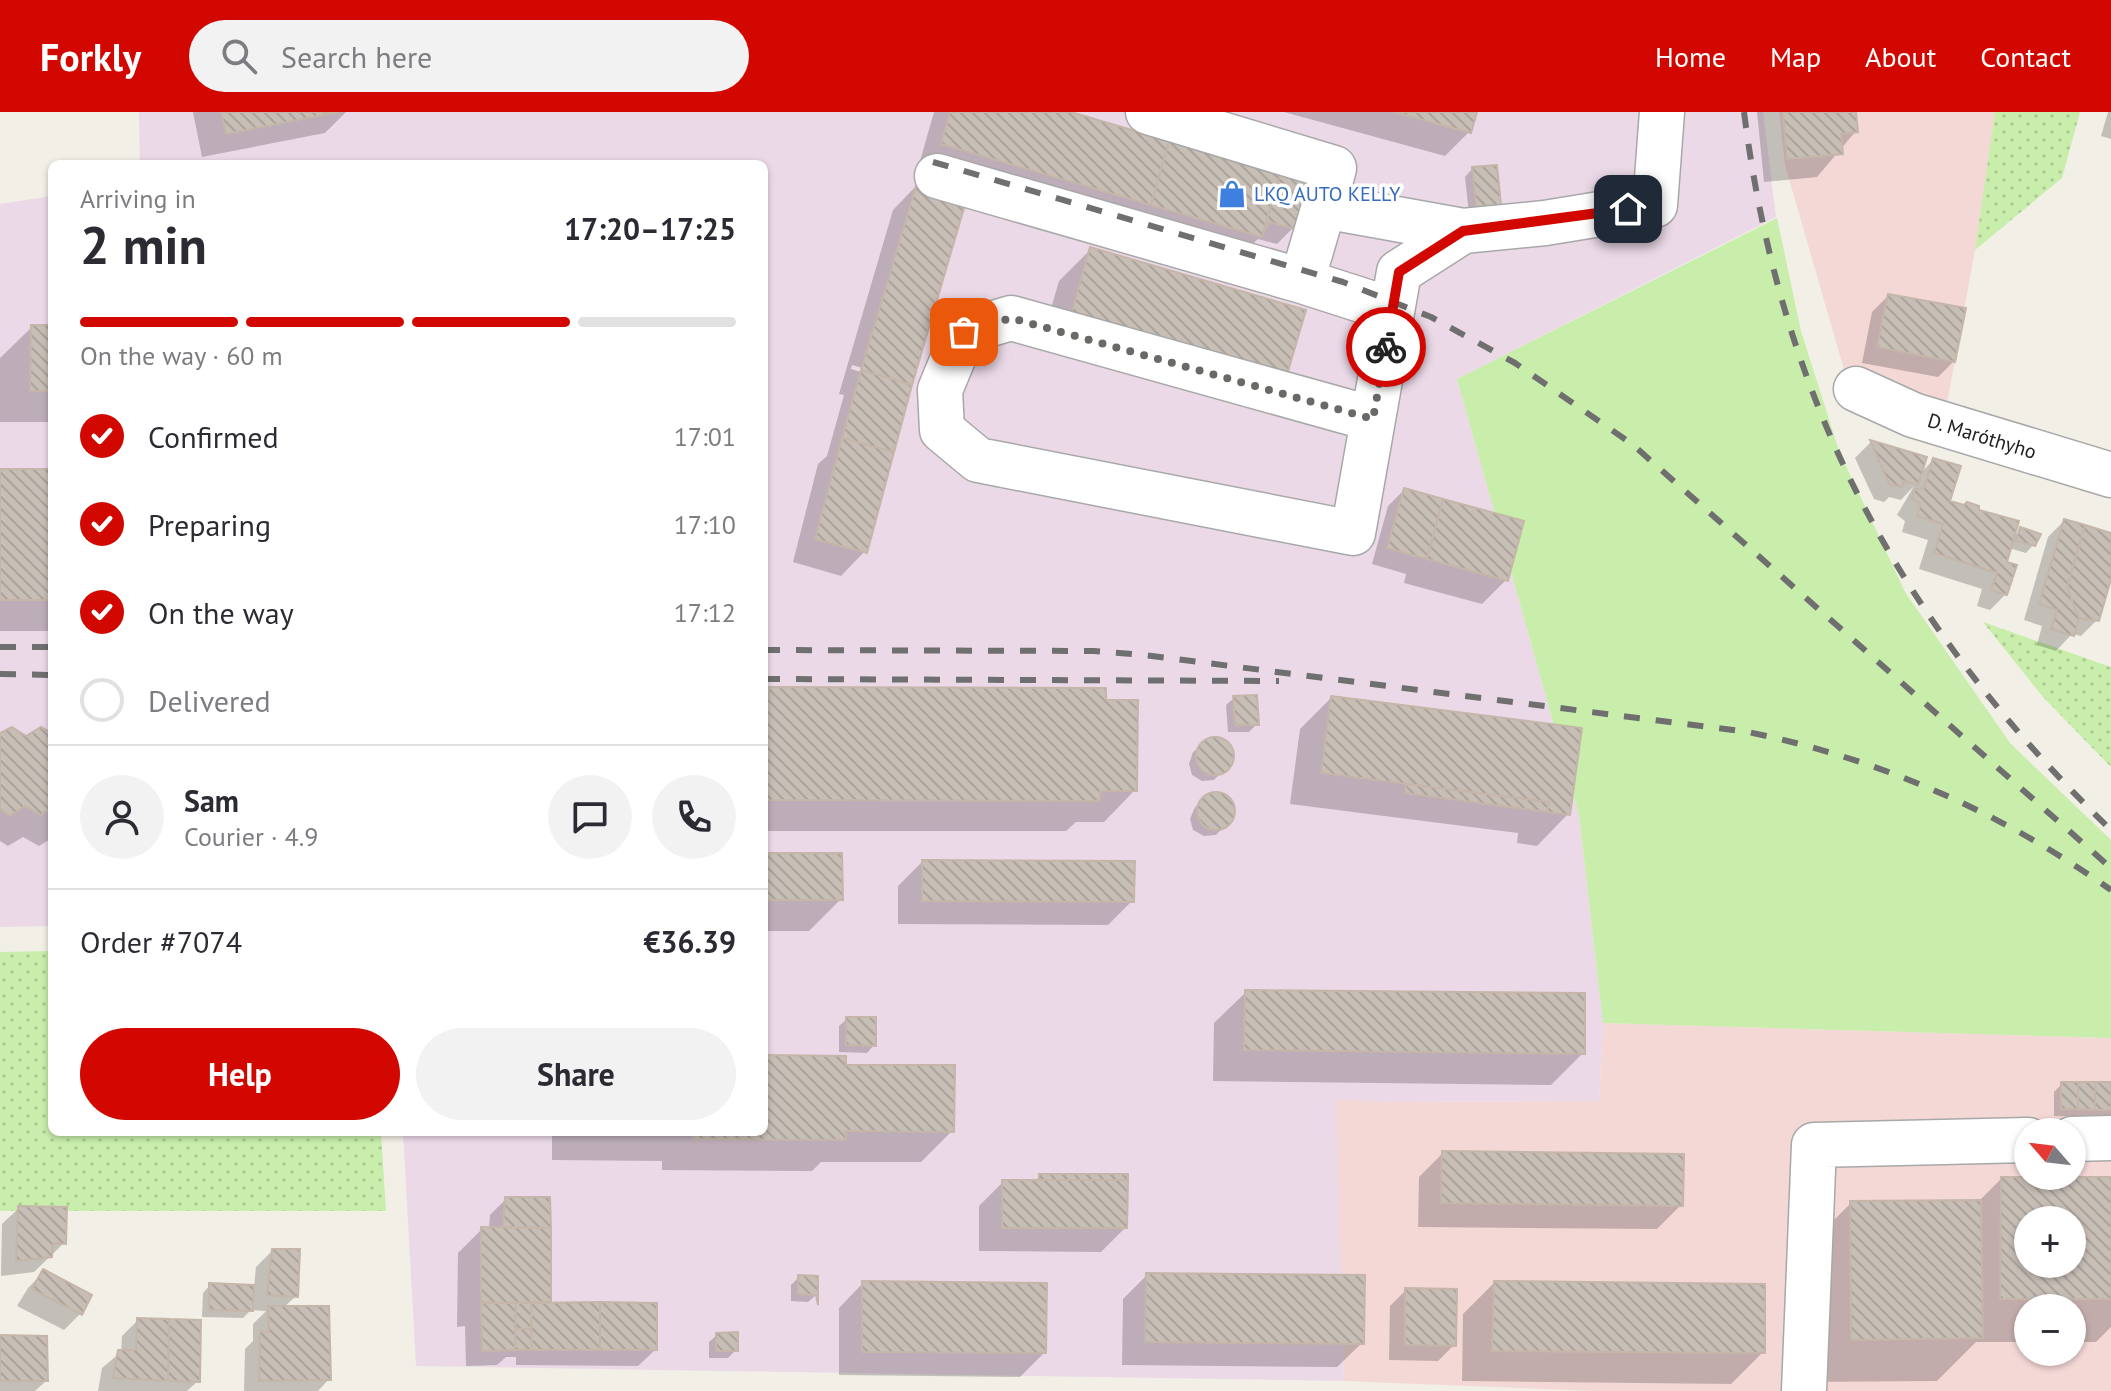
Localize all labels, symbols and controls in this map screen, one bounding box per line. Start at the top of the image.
search box [189,20,749,92]
text: Forkly [40,32,141,81]
icon: search [217,34,261,78]
text: Search here [281,37,432,76]
text: Home [1655,38,1726,75]
text: Map [1770,38,1821,75]
text: About [1865,38,1936,75]
text: Contact [1980,38,2071,75]
pin [1594,175,1662,243]
shop icon: LKQ AUTO KELLY [1217,179,1247,209]
place label: LKQ AUTO KELLY [1254,181,1401,207]
text: Arriving in [80,182,196,215]
icon: home [1606,187,1650,231]
text: 17:20–17:25 [564,209,736,248]
text: 2 min [80,211,207,278]
pin [930,298,998,366]
courier [1346,307,1426,387]
icon: bag [942,310,986,354]
icon: bike [1364,325,1408,369]
text: On the way · 60 m [80,339,283,372]
street label: D. Maróthyho [1924,407,2040,465]
icon: check [80,414,124,458]
text: Confirmed [148,417,279,456]
text: 17:01 [674,420,736,453]
icon: check [80,502,124,546]
text: Preparing [148,505,271,544]
text: 17:10 [674,508,736,541]
icon: check [80,590,124,634]
text: On the way [148,593,294,632]
text: 17:12 [674,596,736,629]
text: Delivered [148,681,271,720]
button: person [80,775,164,859]
button: chat [548,775,632,859]
button: phone [652,775,736,859]
text: Sam [184,781,239,820]
text: Courier · 4.9 [184,820,318,853]
text: Order #7074 [80,922,242,961]
text: €36.39 [644,922,736,961]
button: Help [80,1028,400,1120]
button: Share [416,1028,736,1120]
north arrow [2014,1118,2086,1190]
map controls [2014,1118,2086,1366]
button: + [2014,1206,2086,1278]
button: − [2014,1294,2086,1366]

